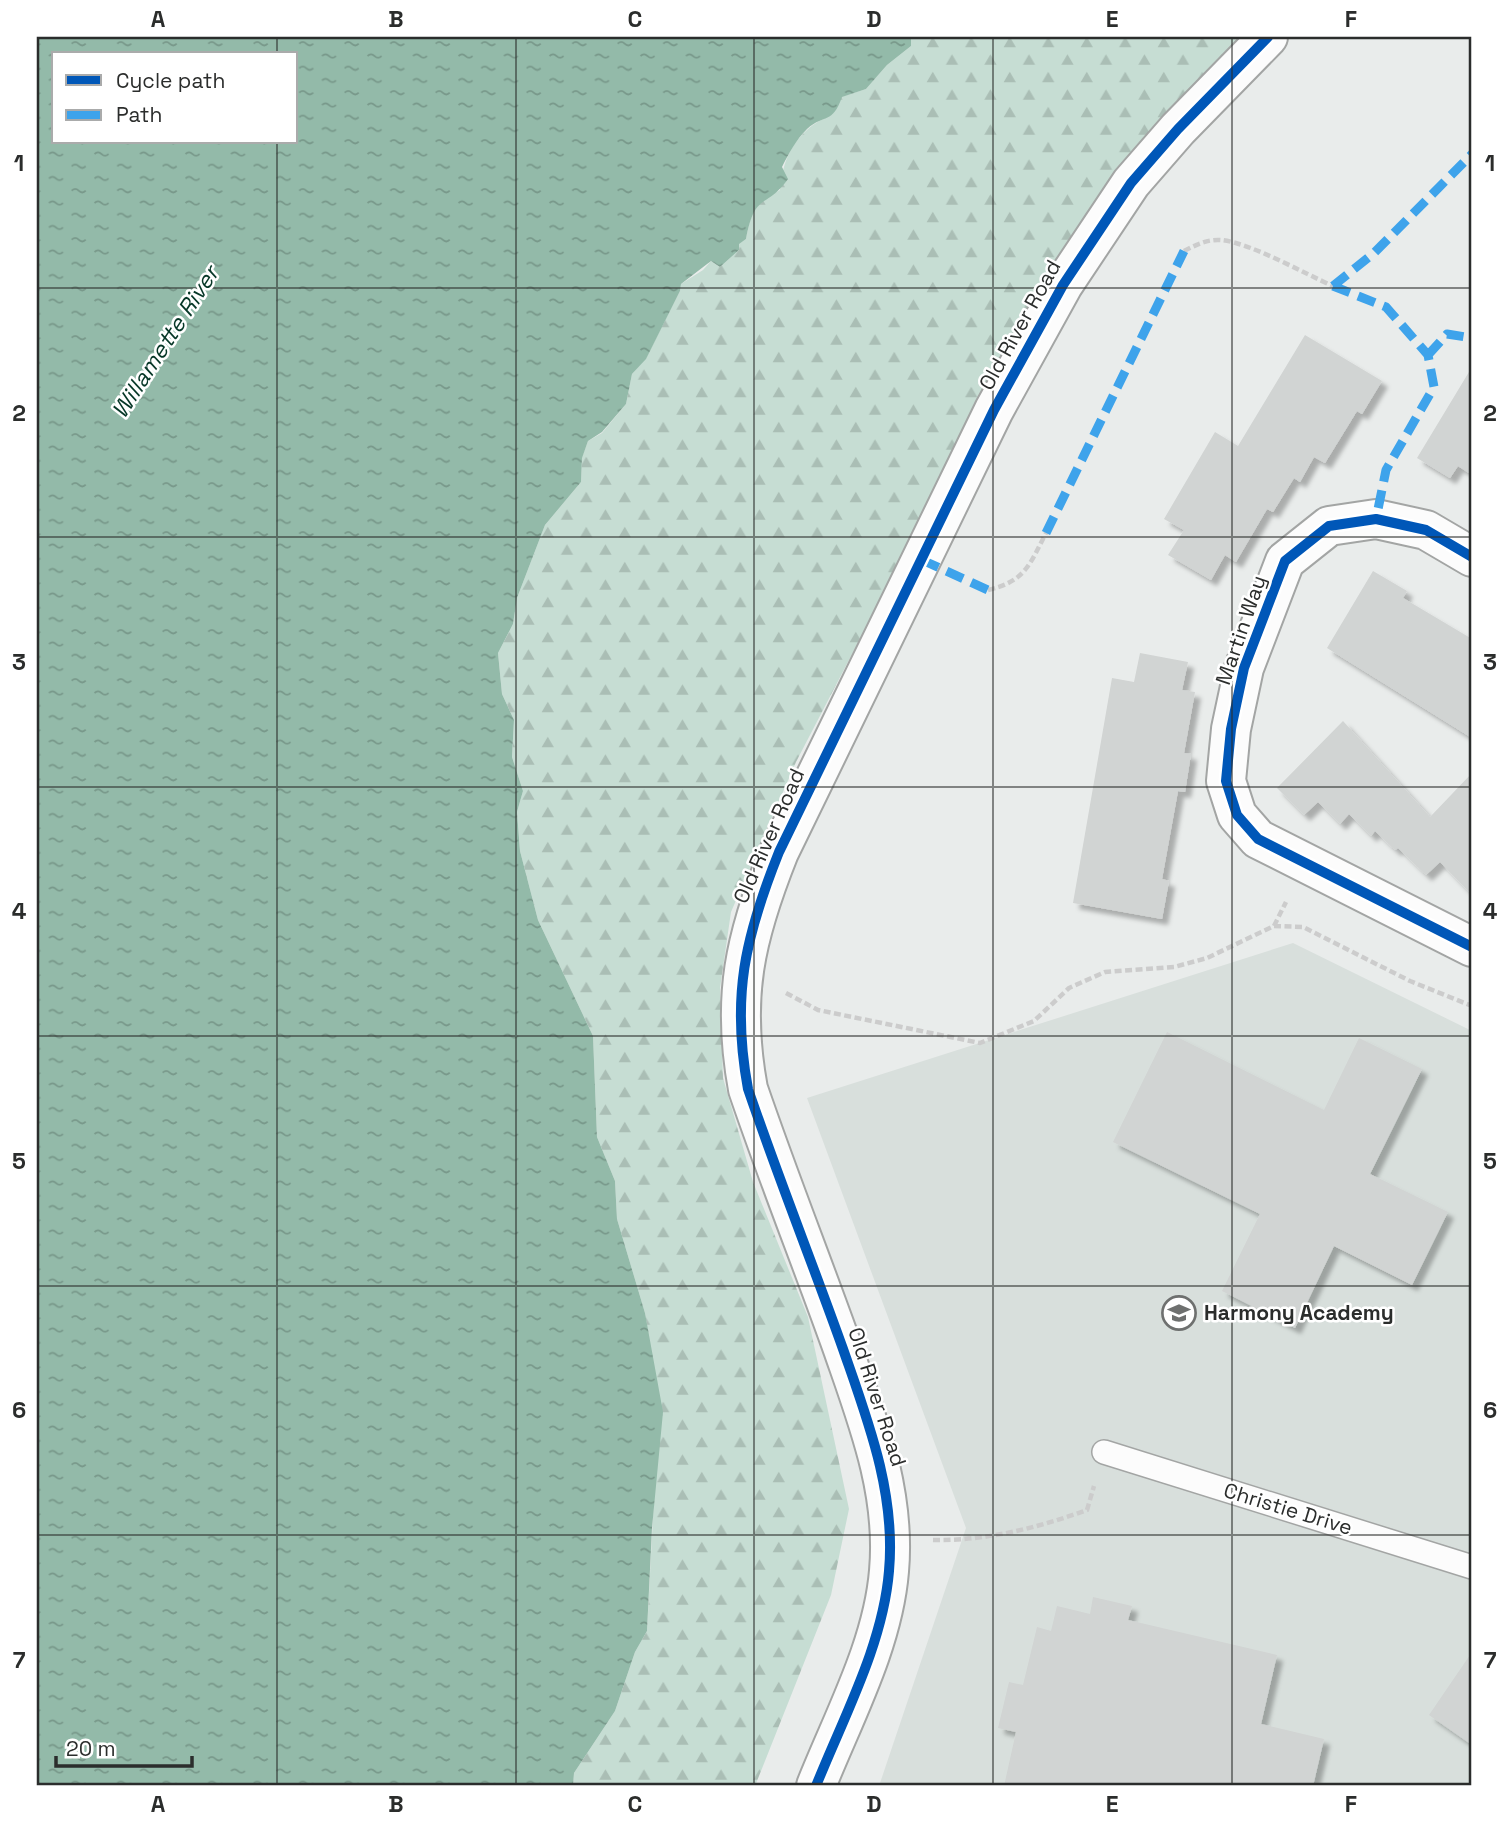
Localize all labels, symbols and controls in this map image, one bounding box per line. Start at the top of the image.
text: A [151,4,166,34]
text: B [388,4,404,34]
text: C [628,4,642,34]
text: D [866,4,882,34]
text: E [1106,4,1118,34]
text: F [1345,4,1357,34]
legend [52,52,298,144]
text: Cycle path [116,67,225,94]
text: Path [116,101,162,128]
text: 1 [14,148,24,178]
text: 1 [1485,148,1495,178]
street label: Old River Road [973,255,1066,395]
water label: Willamette River [105,258,227,424]
text: 2 [12,398,26,428]
text: 2 [1483,398,1497,428]
street label: Martin Way [1209,572,1272,688]
text: 3 [12,647,26,677]
text: 3 [1483,647,1497,677]
street label: Old River Road [727,764,810,907]
text: 4 [12,896,27,926]
text: 4 [1483,896,1498,926]
text: 5 [12,1146,26,1176]
text: 5 [1483,1146,1497,1176]
school or university icon: Harmony Academy [1160,1294,1198,1332]
place label: Harmony Academy [1204,1299,1394,1326]
street label: Old River Road [842,1324,913,1470]
text: 6 [12,1395,26,1425]
text: 6 [1483,1395,1497,1425]
street label: Christie Drive [1221,1476,1356,1541]
text: 7 [13,1645,26,1675]
text: 7 [1484,1645,1497,1675]
scale bar [56,1725,192,1769]
text: 20 m [66,1735,116,1762]
text: A [151,1789,166,1819]
text: B [388,1789,404,1819]
text: C [628,1789,642,1819]
text: D [866,1789,882,1819]
text: E [1106,1789,1118,1819]
text: F [1345,1789,1357,1819]

